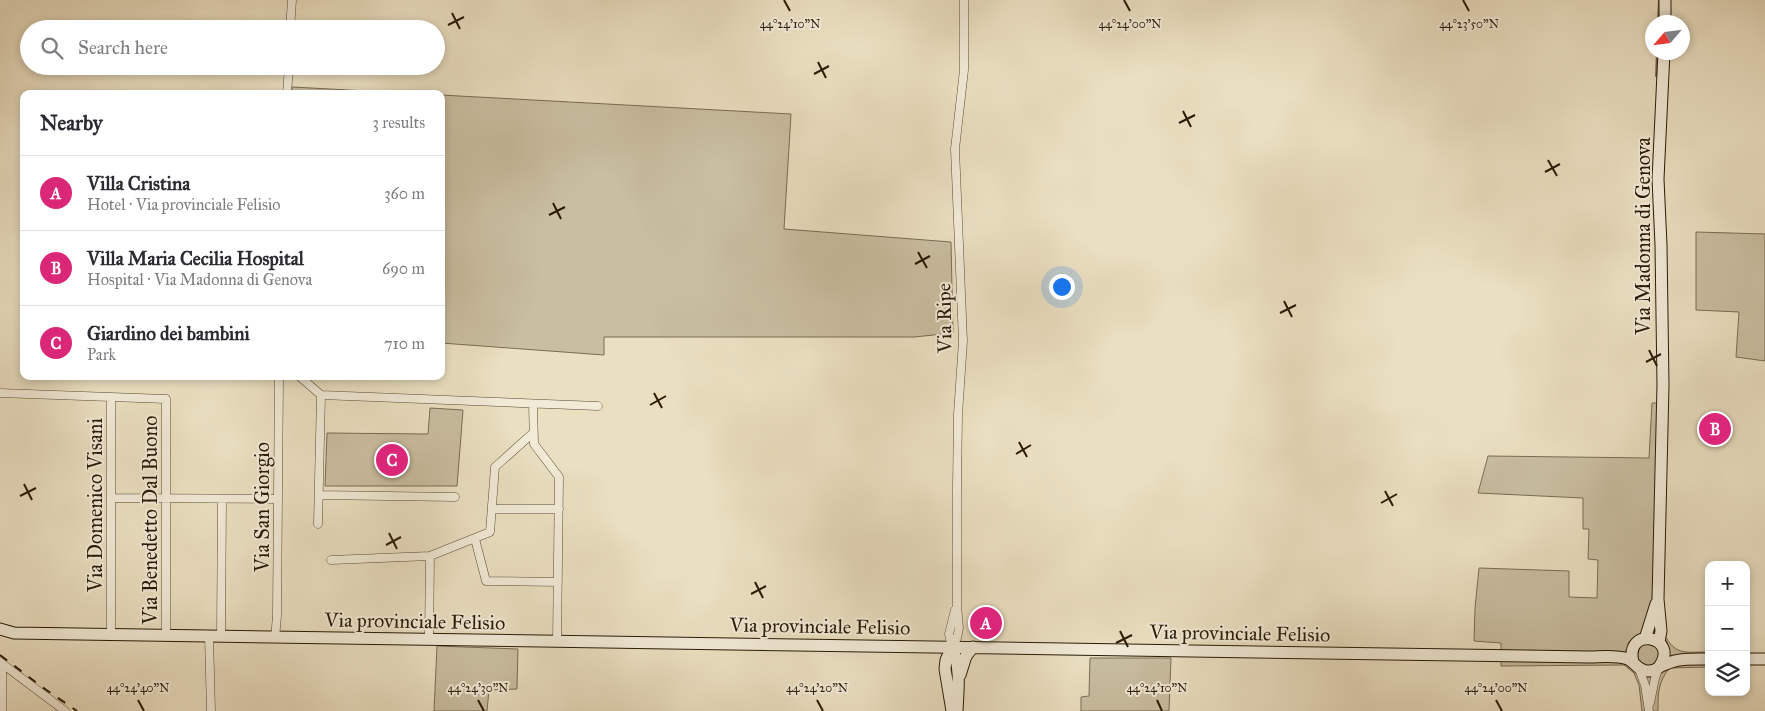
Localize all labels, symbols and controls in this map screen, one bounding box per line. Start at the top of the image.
north arrow [1645,15,1690,60]
text: 44°24'10"N [760,17,820,31]
text: 44°24'00"N [1098,17,1162,31]
text: 44°23'50"N [1439,17,1499,31]
search box [20,20,445,75]
icon: search [38,34,66,62]
text: Search here [78,36,168,59]
text: Nearby [40,110,103,136]
text: 3 results [372,113,425,132]
street label: Via Madonna di Genova [1631,137,1655,336]
text: Villa Cristina [87,172,190,195]
text: A [51,184,61,203]
text: 360 m [384,184,425,203]
text: Hotel · Via provinciale Felisio [87,195,280,214]
text: Villa Maria Cecilia Hospital [87,247,304,270]
text: B [51,259,61,278]
text: 690 m [382,259,425,278]
text: Hospital · Via Madonna di Genova [87,270,312,289]
your location [1049,274,1075,300]
street label: Via Ripe [931,283,957,354]
text: Giardino dei bambini [87,322,250,345]
text: C [51,334,61,353]
text: 710 m [384,334,425,353]
text: Park [87,345,116,364]
pin: B [1699,410,1731,448]
street label: Via Benedetto Dal Buono [138,415,162,626]
street label: Via Domenico Visani [83,418,107,593]
pin: C [376,441,408,479]
street label: Via San Giorgio [250,442,275,573]
map controls [1705,561,1750,696]
button: + [1705,561,1750,606]
pin: A [970,604,1002,642]
button: − [1705,606,1750,651]
street label: Via provinciale Felisio [323,607,506,635]
street label: Via provinciale Felisio [728,612,911,640]
street label: Via provinciale Felisio [1148,619,1331,647]
button: layers [1705,651,1750,696]
text: 44°24'40"N [107,681,169,695]
text: 44°24'30"N [448,681,508,695]
text: 44°24'20"N [786,681,848,695]
text: 44°24'10"N [1127,681,1187,695]
text: 44°24'00"N [1464,681,1528,695]

